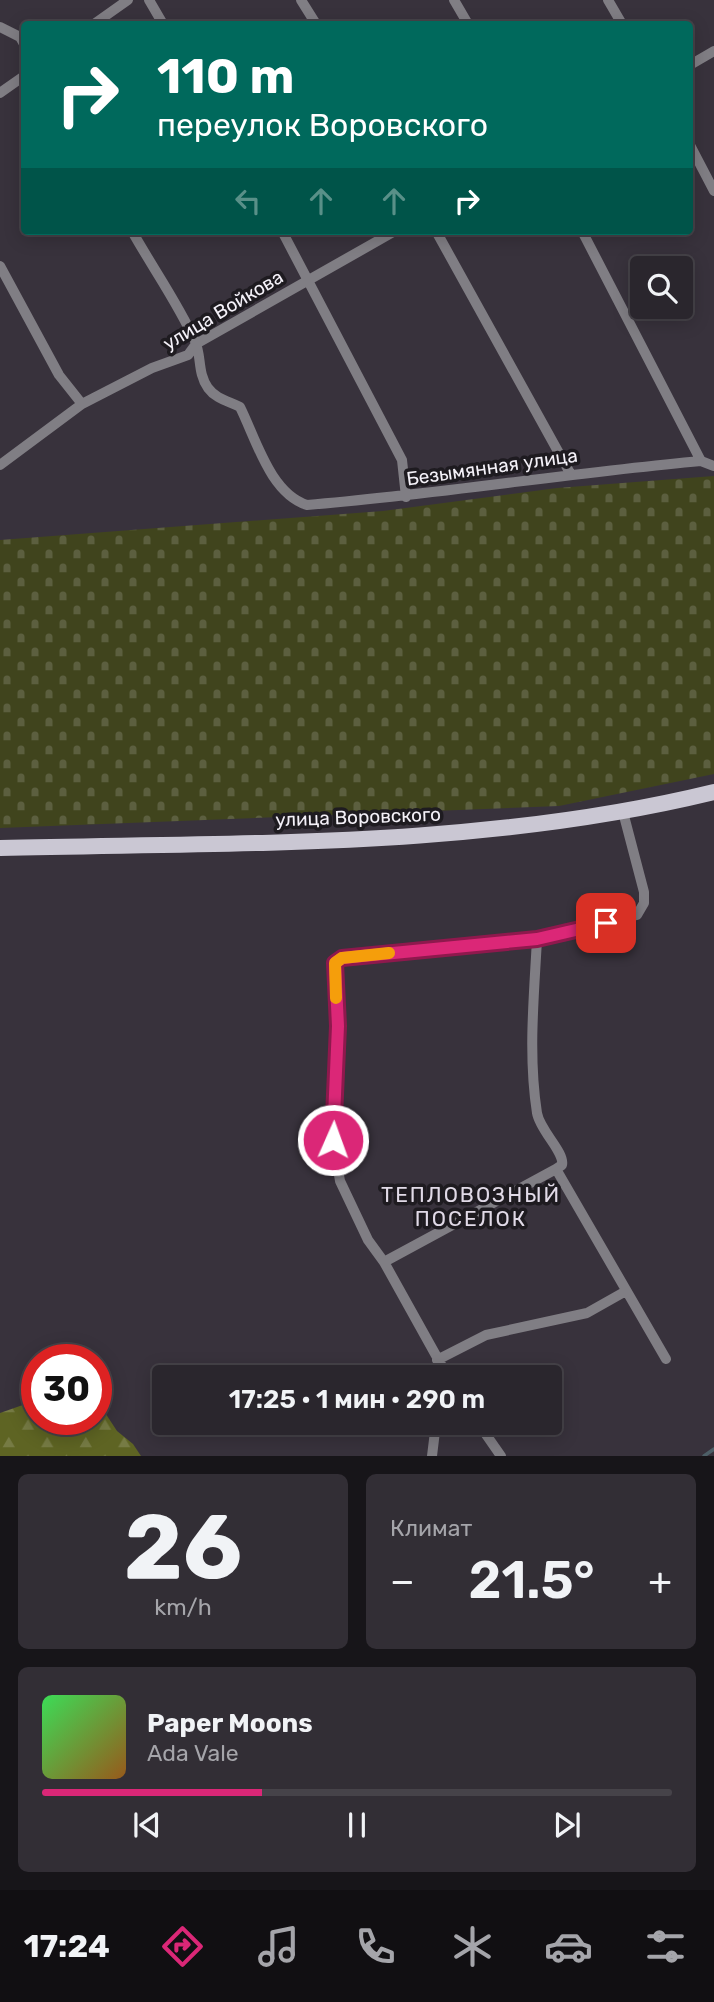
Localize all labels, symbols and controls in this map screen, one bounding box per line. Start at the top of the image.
text: 110 m [157,47,294,105]
icon: right [42,49,133,140]
text: переулок Воровского [157,106,488,144]
icon: left [229,182,267,220]
icon: ahead [302,182,340,220]
icon: ahead [375,182,413,220]
icon: right [448,182,486,220]
map controls [630,256,693,319]
button: search [630,256,693,319]
street label: улица Войкова [159,265,287,355]
street label: Безымянная улица [405,444,579,490]
street label: улица Воровского [275,803,441,831]
pin [576,893,636,953]
icon: arrive [587,904,625,942]
position arrow [296,1103,370,1177]
district label: ТЕПЛОВОЗНЫЙ ПОСЕЛОК [381,1182,561,1231]
speed limit sign: 30 [21,1344,112,1435]
text: 17:25 · 1 мин · 290 m [229,1384,485,1415]
text: 26 [124,1493,242,1601]
text: Климат [390,1514,472,1542]
text: 21.5° [468,1549,595,1611]
text: − [390,1558,415,1604]
text: + [648,1558,672,1604]
text: km/h [154,1593,212,1621]
text: Paper Moons [147,1708,313,1739]
text: Ada Vale [147,1739,239,1767]
icon: previous [128,1806,166,1844]
icon: pause [338,1806,376,1844]
icon: next [548,1806,586,1844]
icon: directions [158,1922,207,1971]
icon: music [254,1922,303,1971]
icon: phone [351,1922,400,1971]
icon: climate [448,1922,497,1971]
icon: car [544,1922,593,1971]
icon: filters [641,1922,690,1971]
text: 17:24 [24,1927,110,1965]

